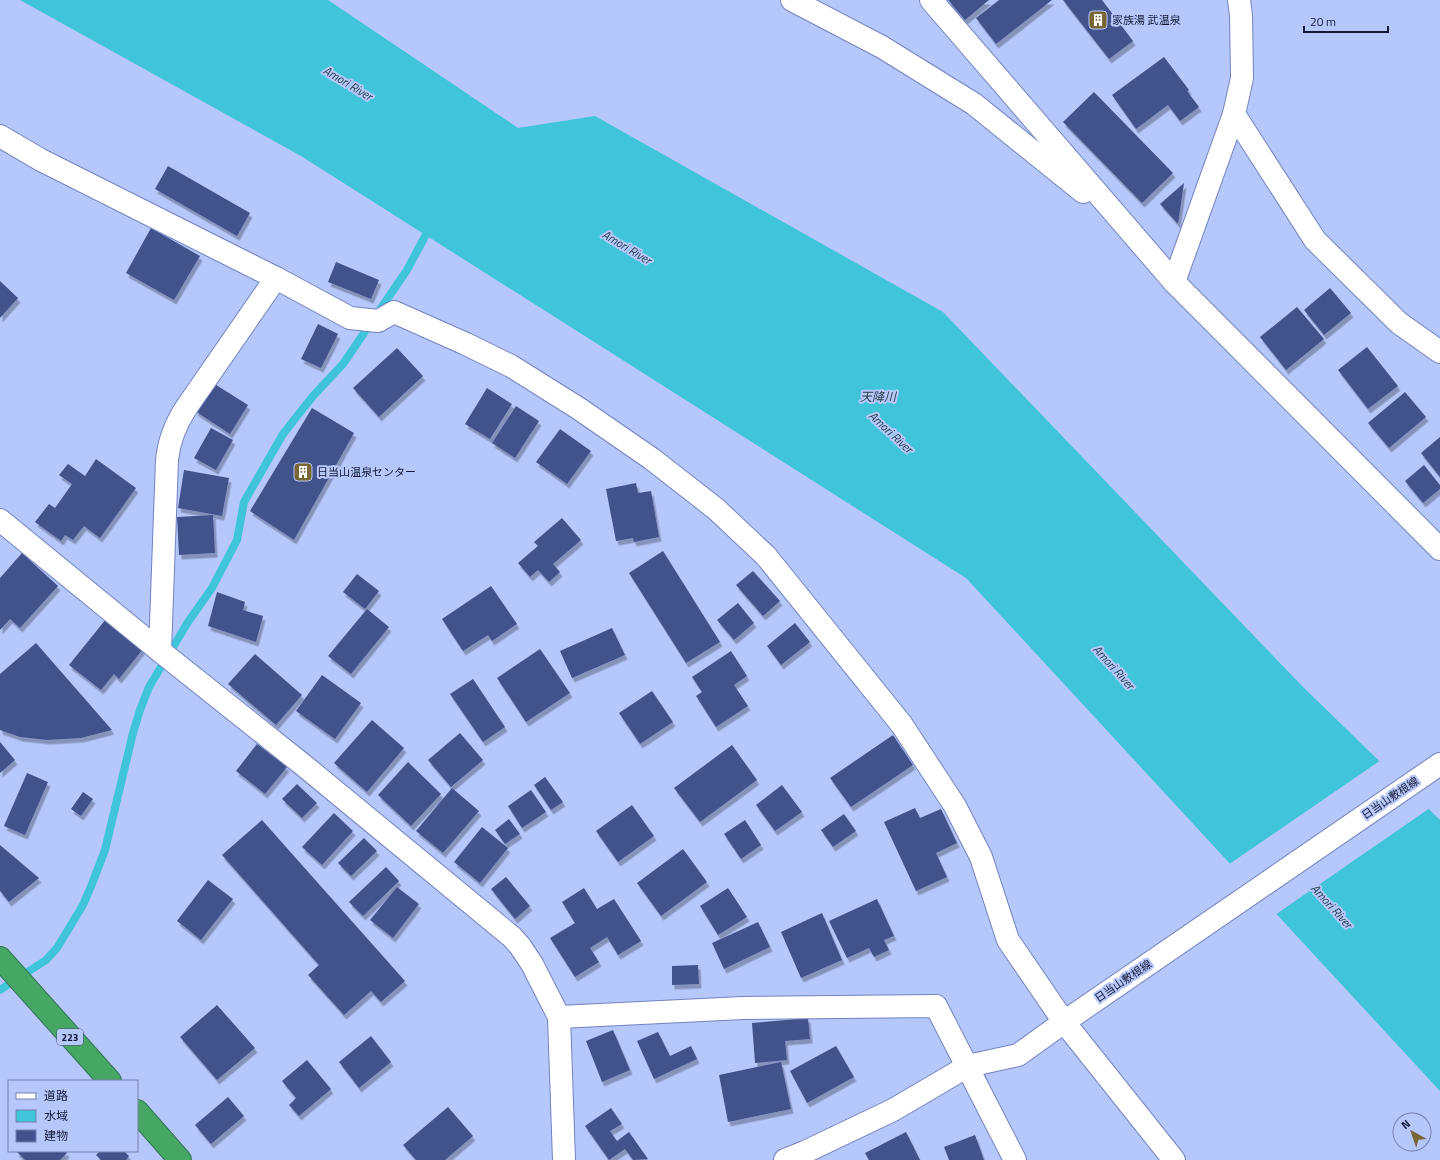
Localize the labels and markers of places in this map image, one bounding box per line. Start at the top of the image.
building icon: 家族湯 武温泉 [1087,9,1109,31]
place label: 家族湯 武温泉 [1112,12,1181,28]
building icon: 日当山温泉センター [292,461,314,483]
place label: 日当山温泉センター [317,464,416,480]

